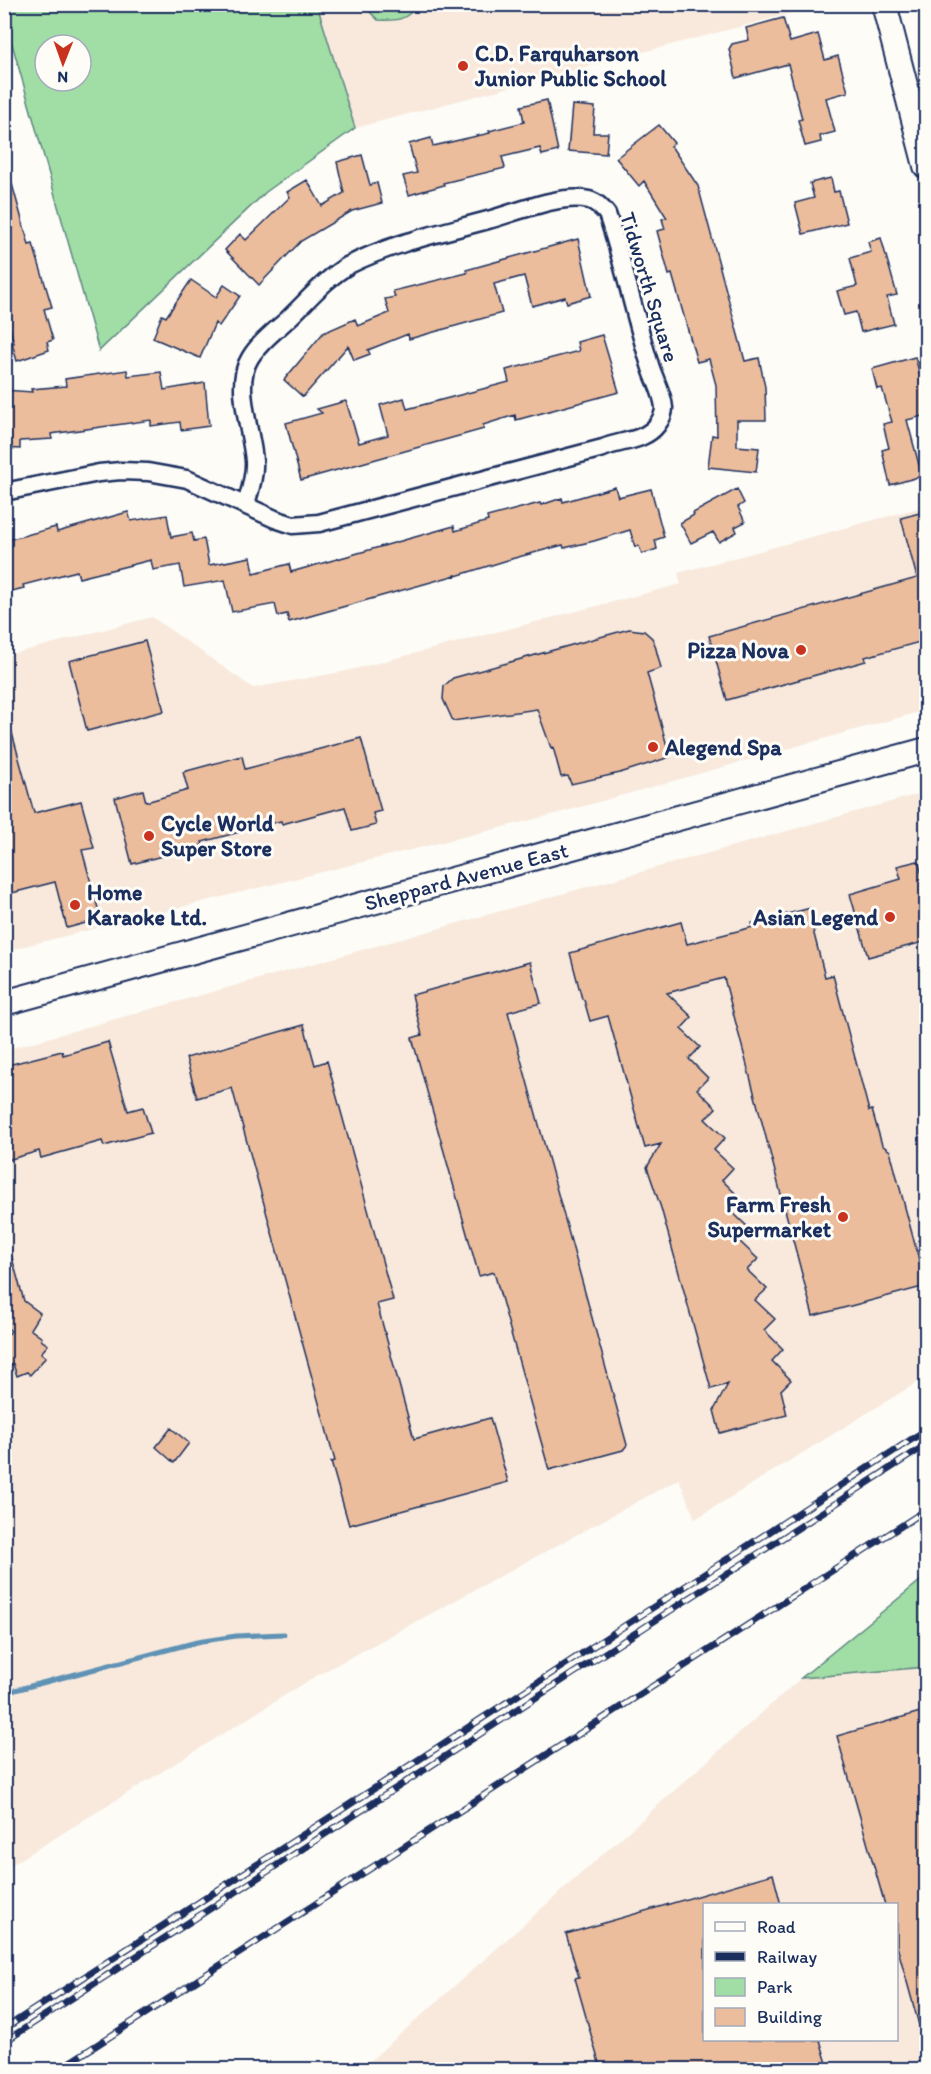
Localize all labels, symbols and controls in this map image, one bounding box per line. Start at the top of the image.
north arrow [33,33,93,93]
place label: C.D. Farquharson Junior Public School [474,40,667,92]
marker: C.D. Farquharson Junior Public School [456,59,470,73]
text: N [57,68,68,87]
street label: Tidworth Square [614,209,685,365]
place label: Pizza Nova [687,637,790,664]
marker: Pizza Nova [794,643,808,657]
place label: Alegend Spa [664,734,782,761]
marker: Alegend Spa [646,740,660,754]
place label: Cycle World Super Store [161,810,275,862]
marker: Cycle World Super Store [142,829,156,843]
street label: Sheppard Avenue East [361,836,571,917]
place label: Home Karaoke Ltd. [87,879,207,931]
marker: Home Karaoke Ltd. [68,898,82,912]
place label: Asian Legend [752,904,878,931]
marker: Asian Legend [883,910,897,924]
place label: Farm Fresh Supermarket [707,1191,832,1243]
marker: Farm Fresh Supermarket [836,1210,850,1224]
legend [703,1903,898,2041]
text: Road [757,1916,796,1938]
text: Railway [757,1946,818,1968]
text: Park [757,1976,792,1998]
text: Building [757,2006,823,2028]

